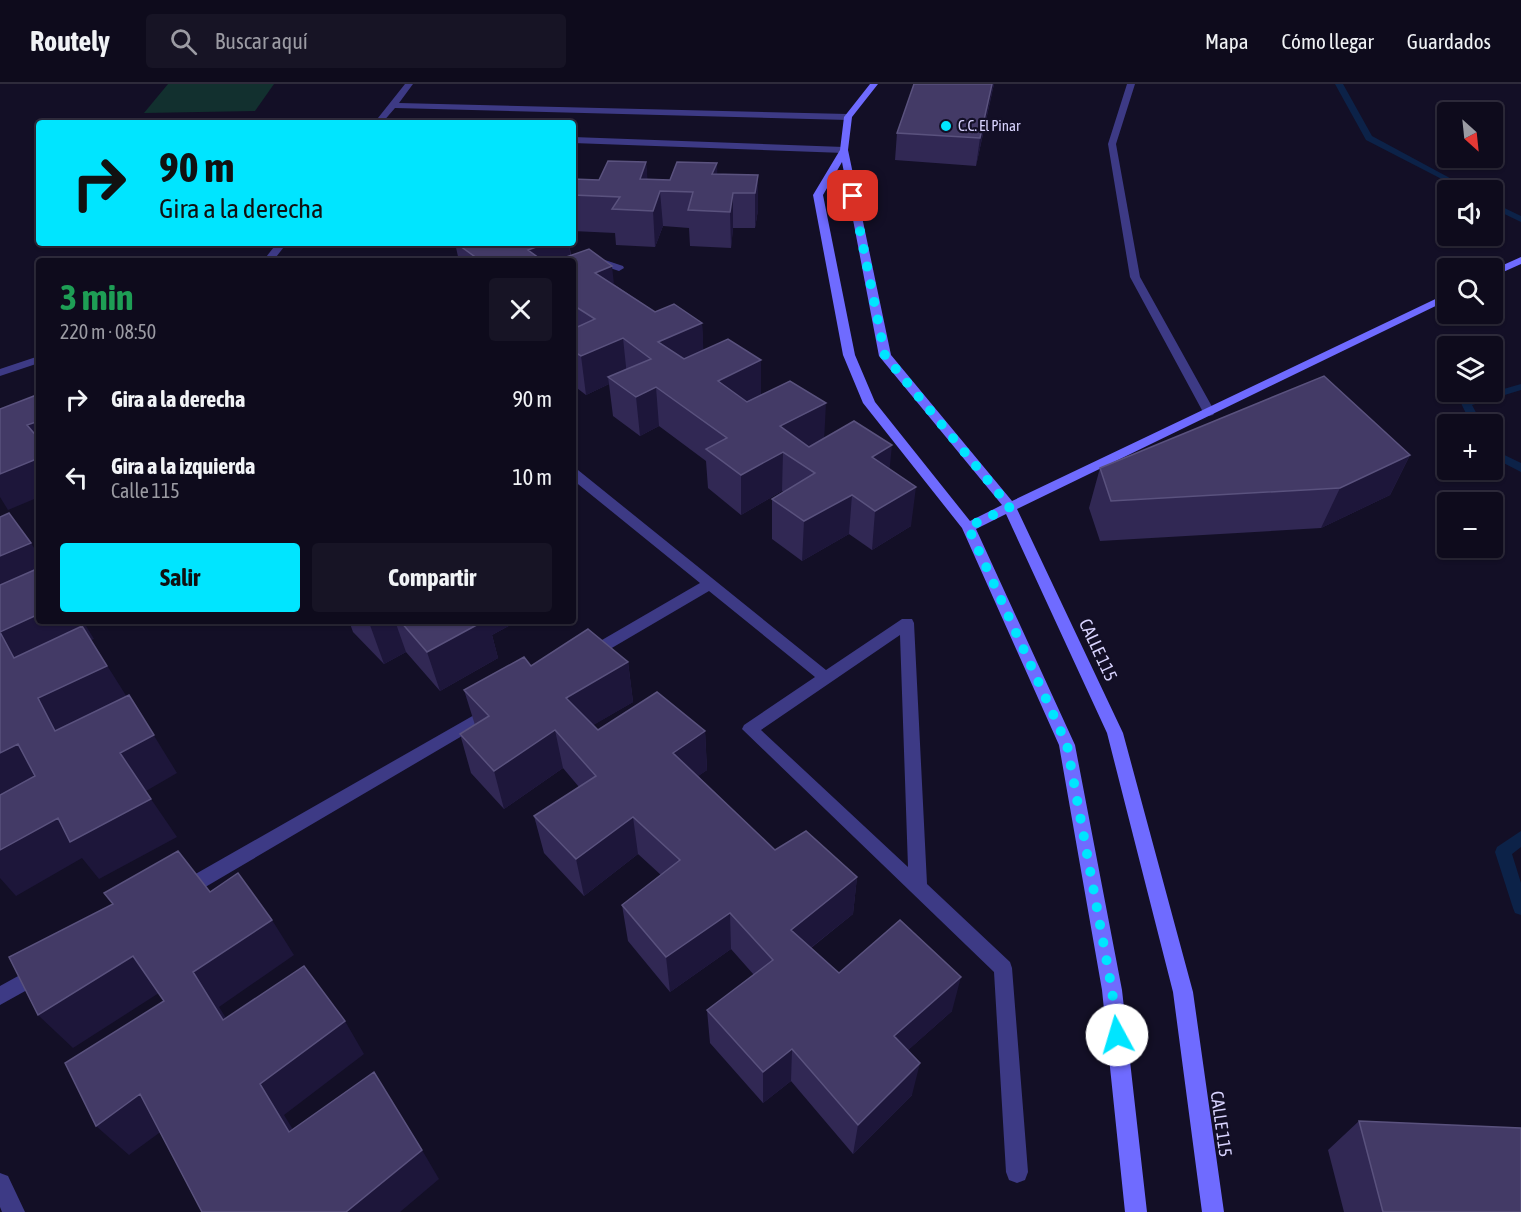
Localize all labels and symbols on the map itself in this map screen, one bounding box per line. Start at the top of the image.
north arrow [1437,102,1503,168]
place label: C.C. El Pinar [958,117,1021,134]
marker: C.C. El Pinar [939,119,953,133]
pin [827,170,878,221]
street label: CALLE 115 [1075,615,1122,684]
position arrow [1085,1003,1149,1067]
street label: CALLE 115 [1206,1090,1237,1158]

